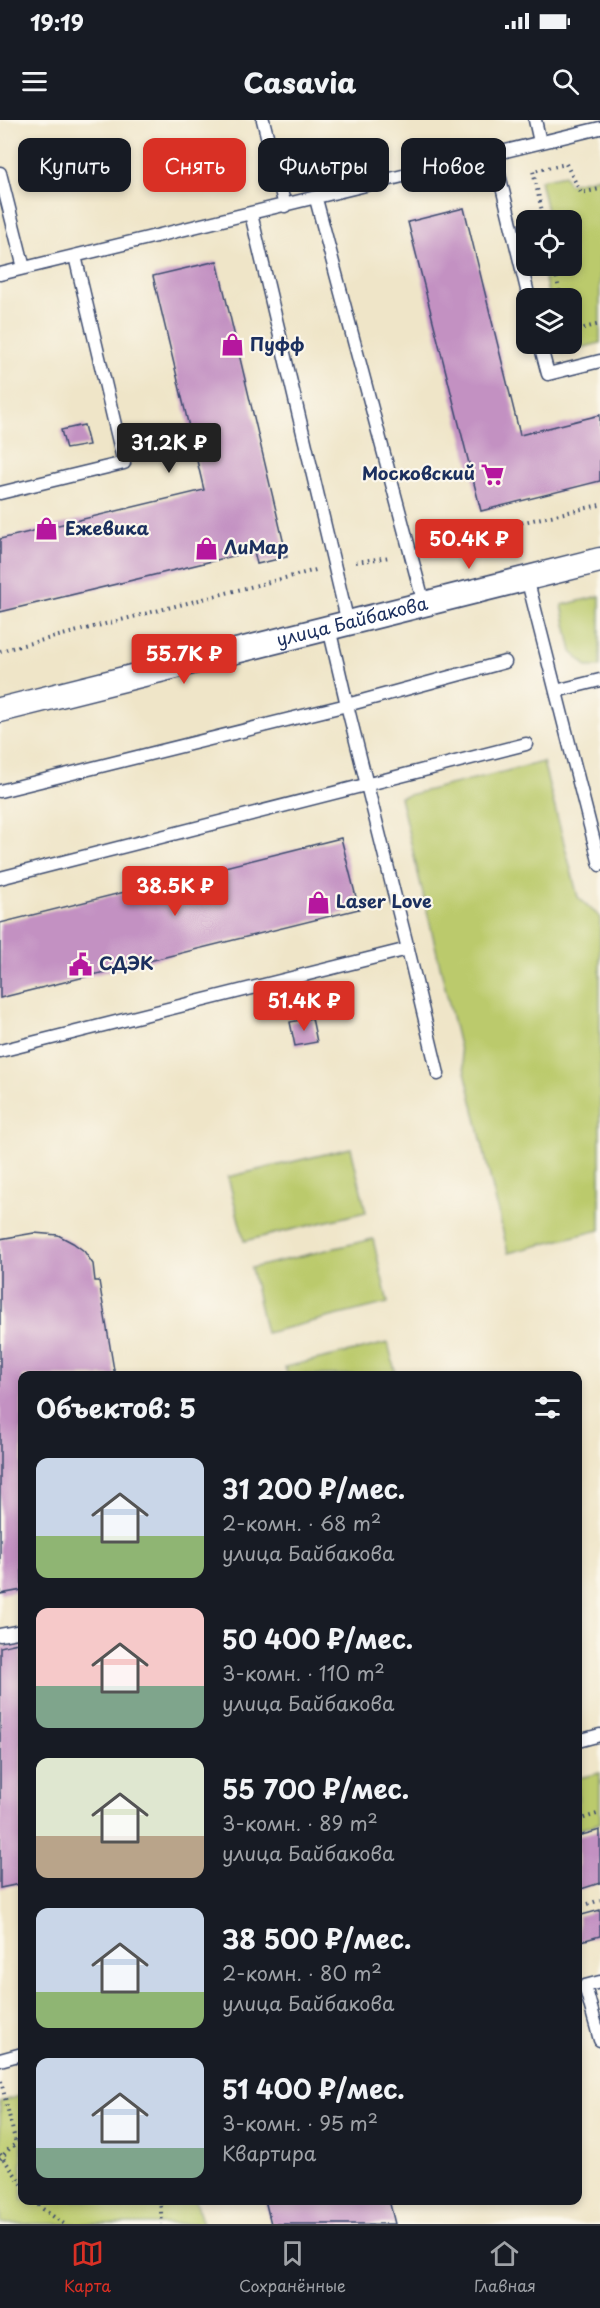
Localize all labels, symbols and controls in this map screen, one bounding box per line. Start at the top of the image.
text: 19:19 [30,5,84,38]
text: Casavia [243,61,357,102]
icon: menu [18,65,51,98]
icon: search [549,65,582,98]
chip: Купить [18,138,131,192]
chip: Снять [143,138,246,192]
chip: Фильтры [258,138,389,192]
chip: Новое [401,138,506,192]
map controls [516,210,582,354]
button: locate [516,210,582,276]
button: layers [516,288,582,354]
place label: Пуфф [250,330,304,357]
shop icon: Пуфф [219,332,245,358]
pin: 31.2K ₽ [114,423,224,474]
text: 31.2K ₽ [131,427,207,457]
place label: Московский [362,459,475,486]
supermarket icon: Московский [480,461,506,487]
place label: Ежевика [65,514,149,541]
shop icon: Ежевика [34,516,60,542]
pin: 50.4K ₽ [414,519,524,570]
text: 50.4K ₽ [429,523,509,553]
place label: ЛиМар [224,533,288,560]
shop icon: ЛиМар [193,535,219,561]
street label: улица Байбакова [273,588,431,652]
pin: 55.7K ₽ [129,634,239,685]
text: 55.7K ₽ [146,638,222,668]
pin: 38.5K ₽ [120,866,230,917]
text: 38.5K ₽ [136,870,214,900]
place label: Laser Love [336,887,432,914]
shop icon: Laser Love [305,889,331,915]
place label: СДЭК [99,949,154,976]
public building icon: СДЭК [68,951,94,977]
pin: 51.4K ₽ [249,981,359,1032]
text: 51.4K ₽ [267,985,341,1015]
text: Объектов: 5 [36,1388,196,1427]
icon: filters [531,1391,564,1424]
text: 31 200 ₽/мес. [222,1469,405,1508]
icon: home [84,1482,156,1554]
text: 2-комн. · 68 m² [222,1508,381,1538]
text: улица Байбакова [222,1538,394,1568]
text: 50 400 ₽/мес. [222,1619,413,1658]
icon: home [84,1632,156,1704]
text: 3-комн. · 110 m² [222,1658,385,1688]
text: улица Байбакова [222,1688,394,1718]
text: 55 700 ₽/мес. [222,1769,409,1808]
icon: home [84,1782,156,1854]
text: 3-комн. · 89 m² [222,1808,378,1838]
text: улица Байбакова [222,1838,394,1868]
text: 38 500 ₽/мес. [222,1919,411,1958]
icon: home [84,1932,156,2004]
text: 2-комн. · 80 m² [222,1958,382,1988]
text: улица Байбакова [222,1988,394,2018]
text: 51 400 ₽/мес. [222,2069,405,2108]
icon: home [84,2082,156,2154]
text: 3-комн. · 95 m² [222,2108,378,2138]
text: Квартира [222,2138,316,2168]
tab: Карта [64,2237,111,2297]
tab: Сохранённые [239,2237,346,2297]
tab: Главная [474,2237,536,2297]

